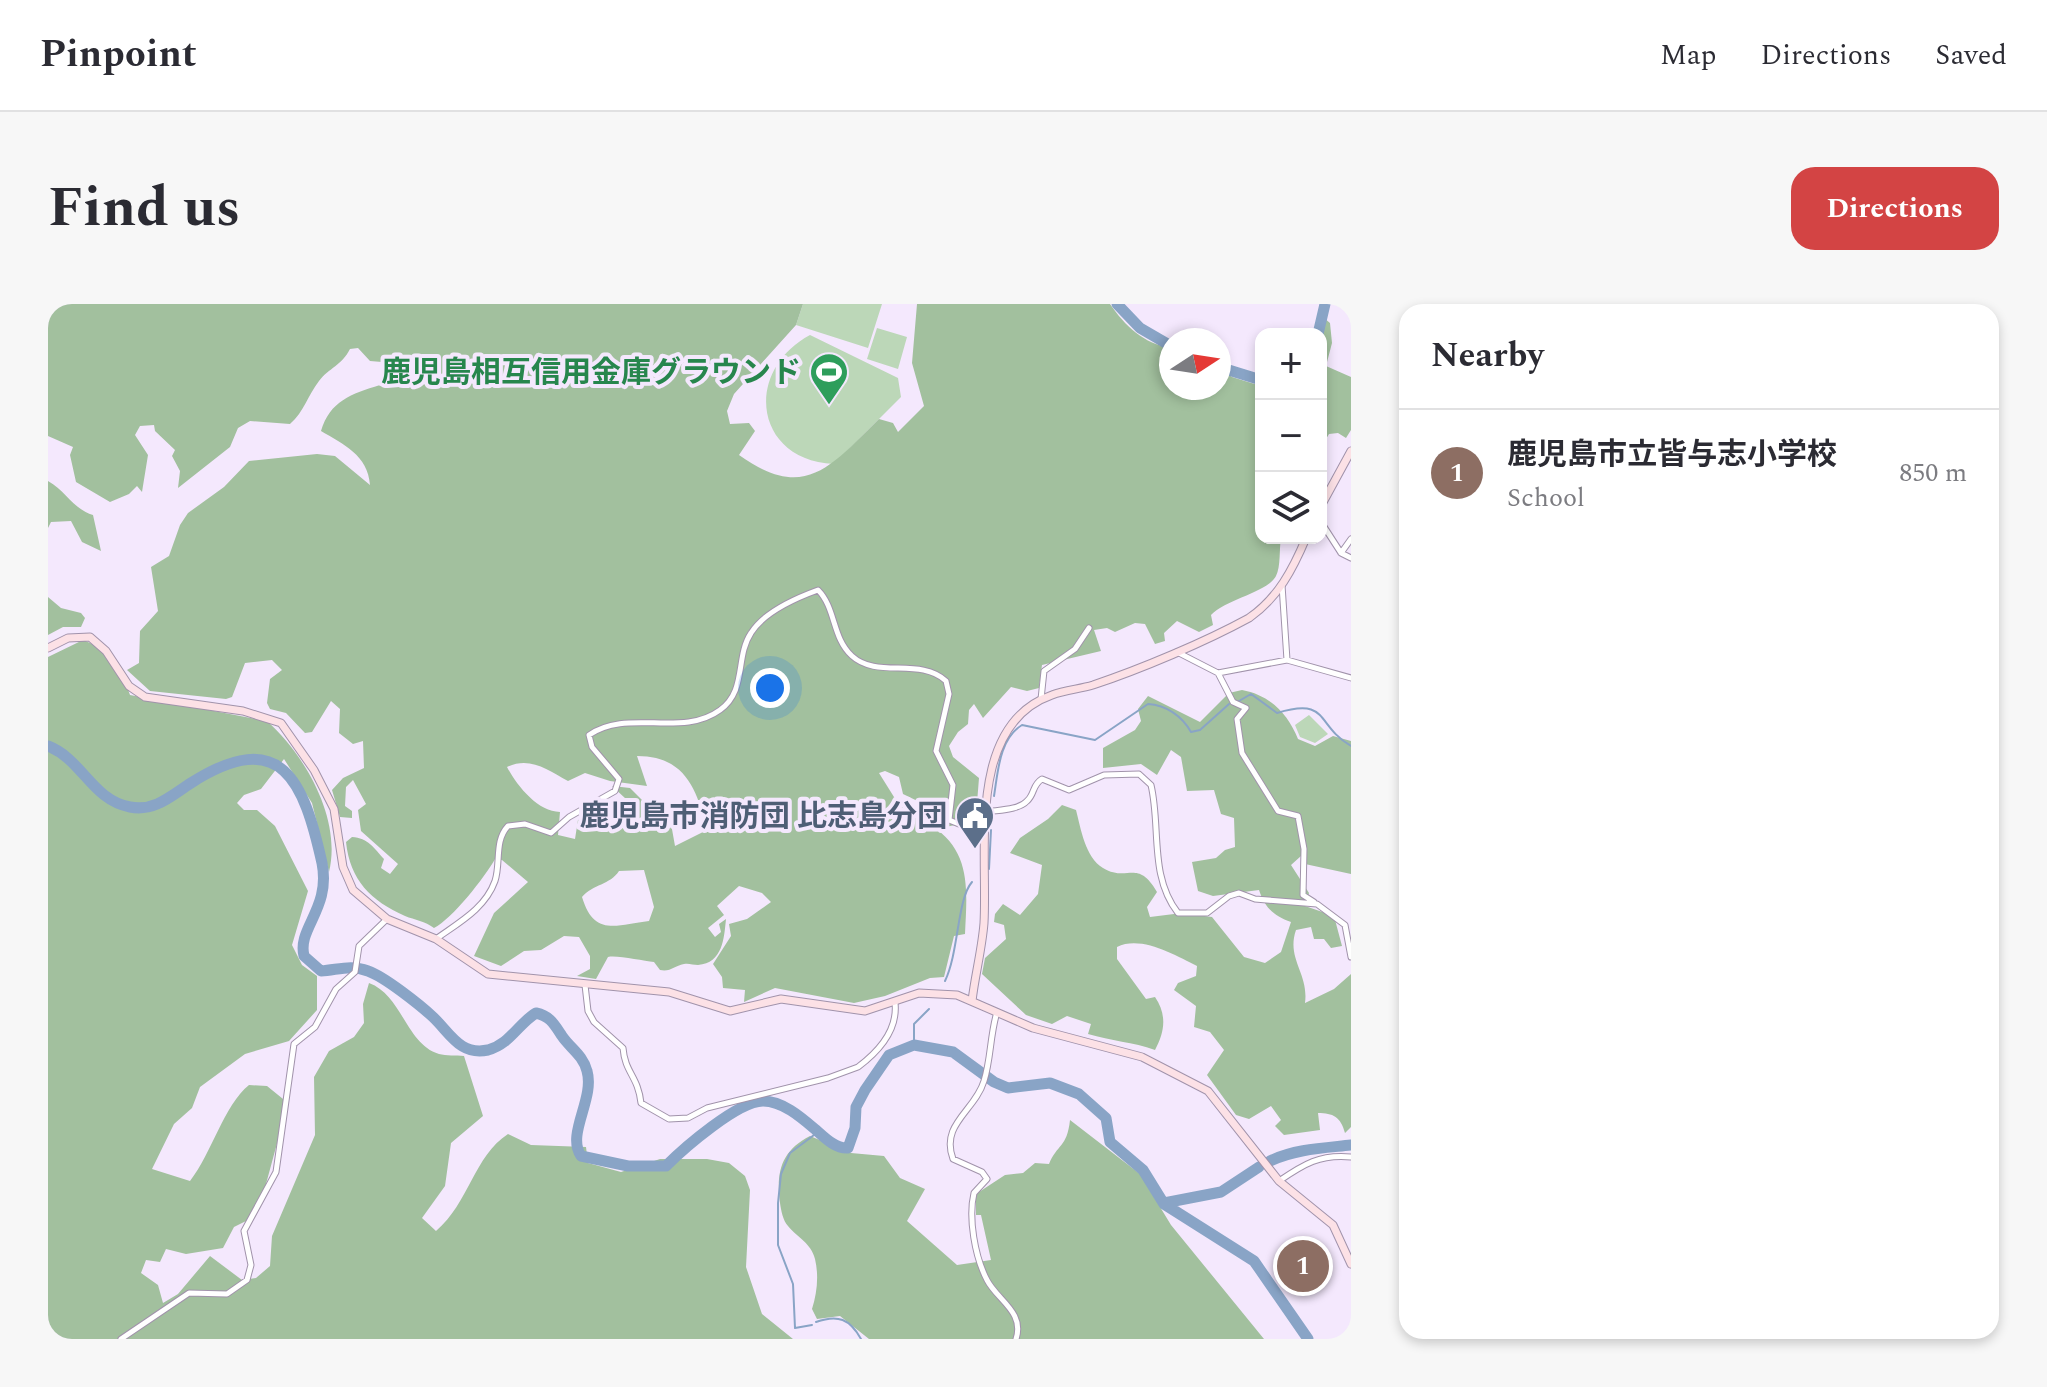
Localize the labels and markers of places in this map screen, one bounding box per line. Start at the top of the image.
place label: 鹿児島相互信用金庫グラウンド [381,350,801,396]
sports icon: 鹿児島相互信用金庫グラウンド [808,351,850,406]
place label: 鹿児島市消防団 比志島分団 [580,794,947,840]
public building icon: 鹿児島市消防団 比志島分団 [954,795,996,850]
pin: 1 [1277,1236,1329,1296]

